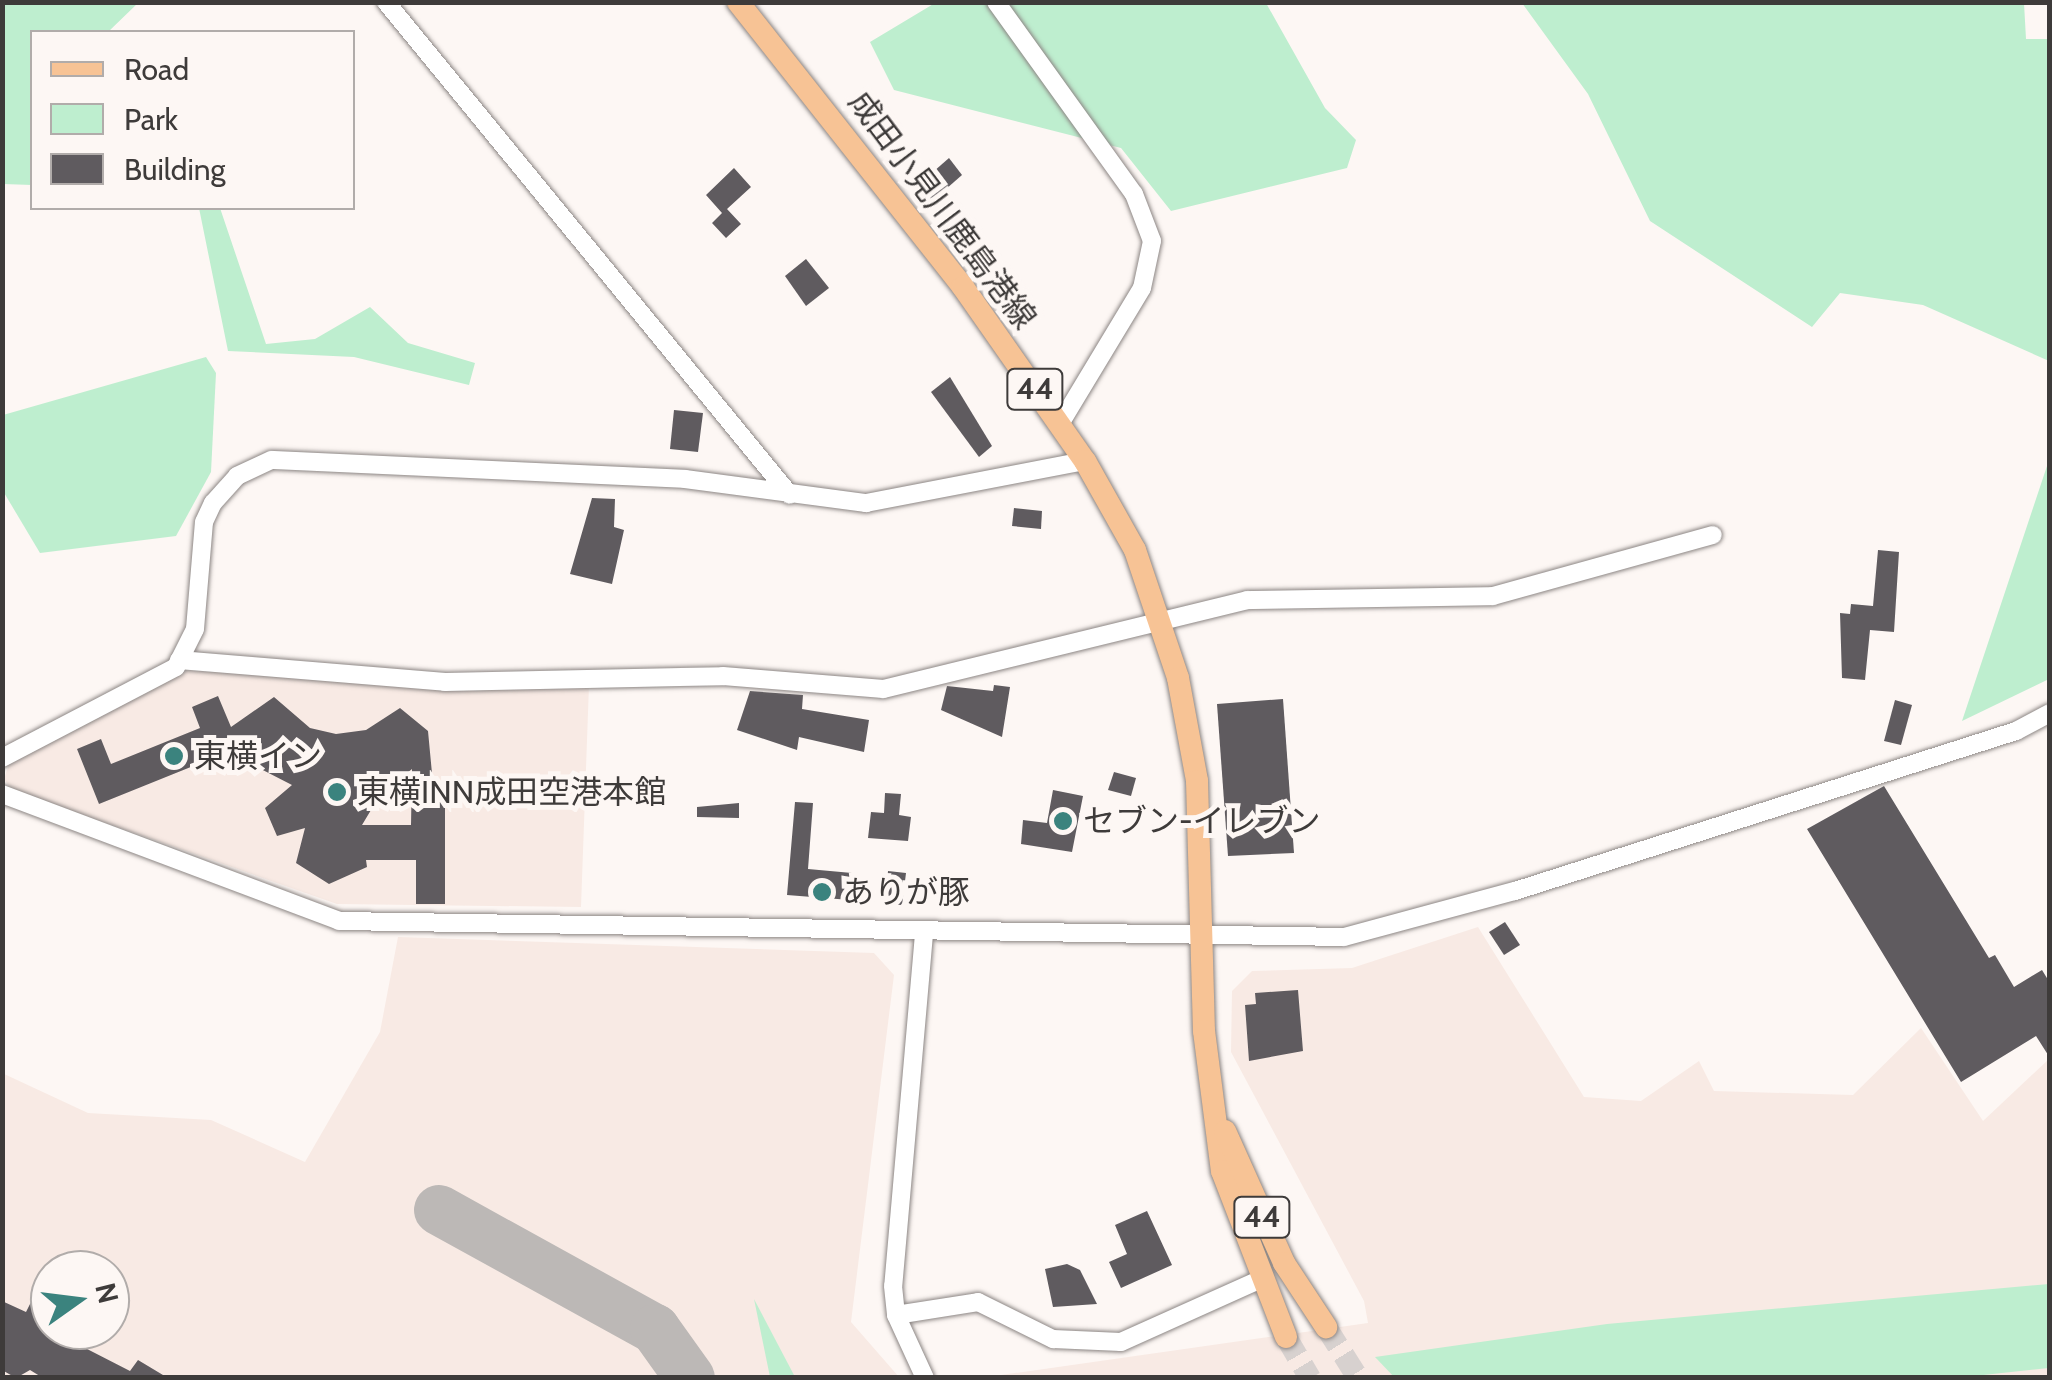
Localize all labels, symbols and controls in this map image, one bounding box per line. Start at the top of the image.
legend [30,30,355,210]
text: Road [124,51,189,88]
street label: 成田小見川鹿島港線 [840,83,1044,337]
text: Park [124,101,178,138]
text: Building [124,151,226,188]
road number: 44 [1005,364,1065,414]
place label: 東横イン [194,737,322,775]
marker: 東横イン [163,745,185,767]
place label: 東横INN成田空港本館 [357,773,666,811]
marker: 東横INN成田空港本館 [326,781,348,803]
place label: セブン-イレブン [1083,802,1321,840]
marker: セブン-イレブン [1052,810,1074,832]
place label: ありが豚 [842,873,970,911]
marker: ありが豚 [811,881,833,903]
road number: 44 [1232,1192,1292,1242]
north arrow [30,1250,130,1350]
text: N [88,1280,126,1307]

